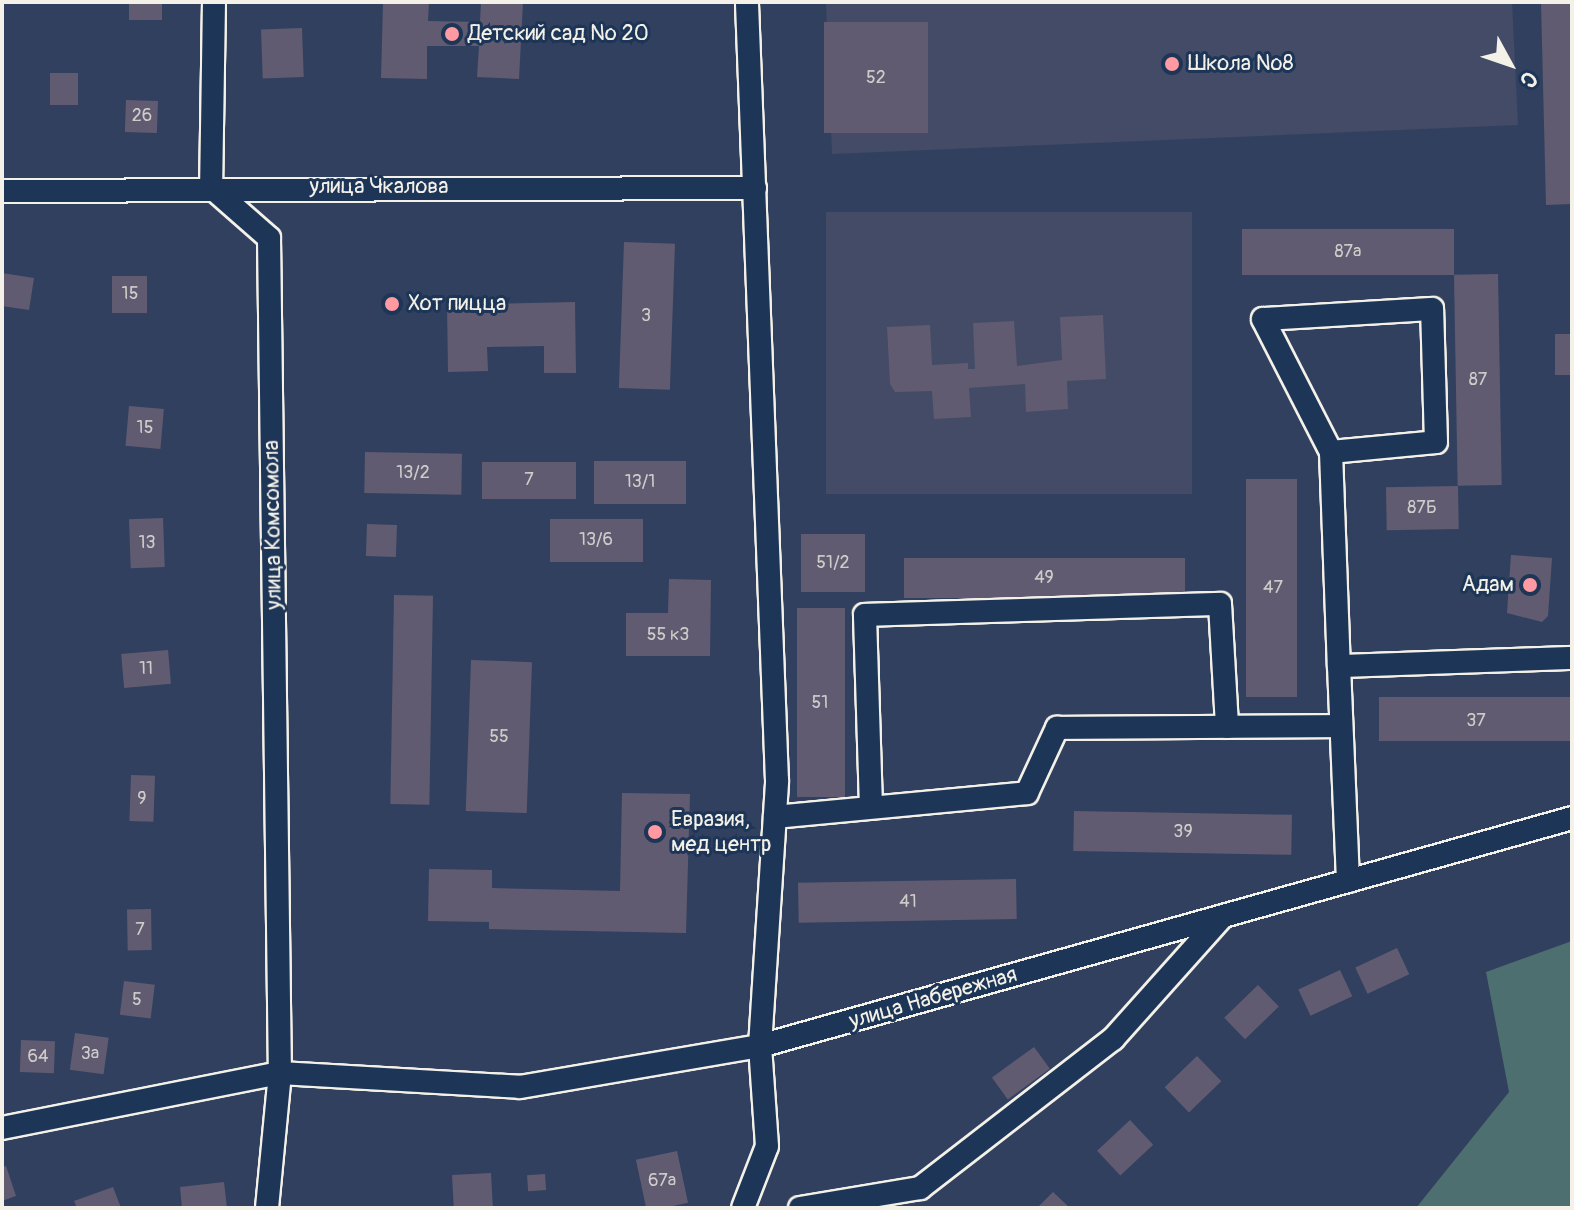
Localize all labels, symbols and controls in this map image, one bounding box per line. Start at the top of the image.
place label: Детский сад № 20 [468,21,649,47]
north arrow [1470,24,1550,104]
marker: Детский сад № 20 [443,25,461,43]
place label: Школа №8 [1188,51,1294,77]
marker: Школа №8 [1163,55,1181,73]
text: С [1513,65,1543,94]
house number: 52 [866,67,886,89]
house number: 26 [132,105,152,127]
street label: улица Чкалова [310,174,448,200]
house number: 87а [1335,241,1361,263]
house number: 15 [122,283,138,305]
place label: Хот пицца [408,291,506,317]
marker: Хот пицца [383,295,401,313]
house number: 3 [641,305,651,327]
house number: 87 [1469,369,1487,391]
house number: 15 [137,417,153,439]
street label: улица Комсомола [258,440,288,610]
house number: 13/2 [396,462,430,484]
house number: 7 [524,469,534,491]
house number: 13/1 [625,471,655,493]
house number: 87Б [1407,497,1437,519]
house number: 13/6 [579,529,613,551]
house number: 13 [138,532,156,554]
house number: 51/2 [816,552,850,574]
house number: 49 [1034,567,1054,589]
place label: Адам [1462,572,1514,598]
marker: Адам [1521,576,1539,594]
house number: 47 [1263,577,1283,599]
house number: 55 к3 [647,624,689,646]
house number: 11 [139,658,153,680]
house number: 51 [812,692,828,714]
house number: 37 [1466,710,1486,732]
house number: 55 [489,726,509,748]
house number: 9 [137,788,147,810]
place label: Евразия, мед центр [671,806,771,858]
house number: 39 [1173,821,1193,843]
marker: Евразия, мед центр [646,823,664,841]
house number: 41 [899,891,917,913]
house number: 7 [135,919,145,941]
street label: улица Набережная [846,961,1020,1035]
house number: 5 [132,989,142,1011]
house number: 3а [81,1043,99,1065]
house number: 64 [28,1046,48,1068]
house number: 67а [648,1170,676,1192]

